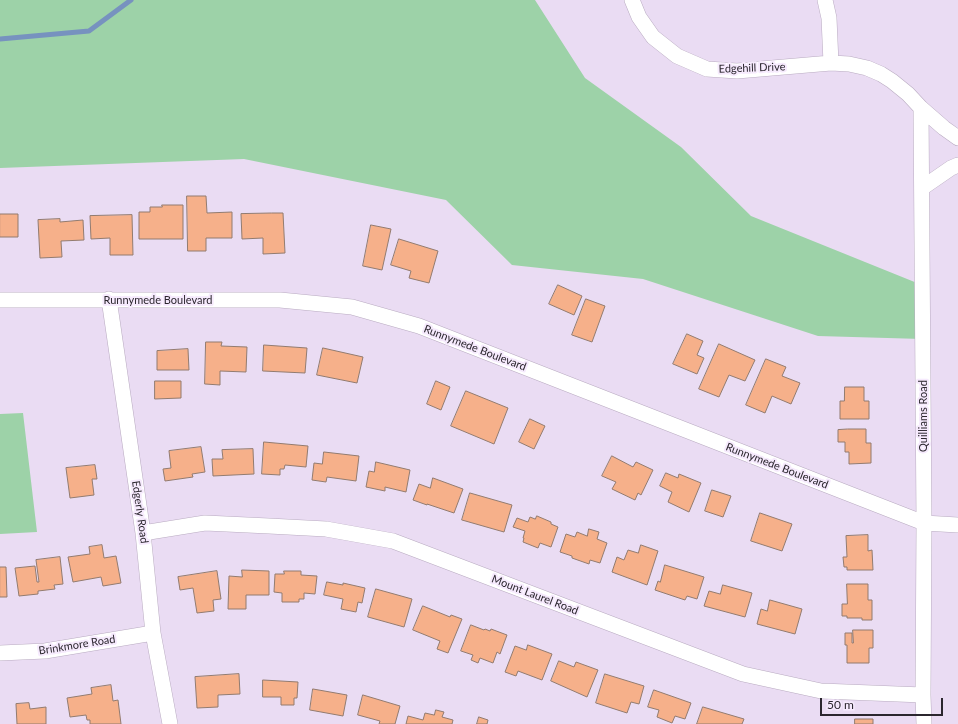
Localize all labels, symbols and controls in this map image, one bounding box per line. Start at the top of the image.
street label: Edgehill Drive [718,60,786,76]
street label: Runnymede Boulevard [104,293,212,307]
street label: Runnymede Boulevard [422,322,528,374]
street label: Quilliams Road [916,380,930,452]
street label: Runnymede Boulevard [724,440,830,492]
street label: Edgerly Road [129,480,151,544]
street label: Mount Laurel Road [490,572,580,618]
street label: Brinkmore Road [38,632,116,658]
scale bar [822,690,945,716]
text: 50 m [827,697,854,712]

